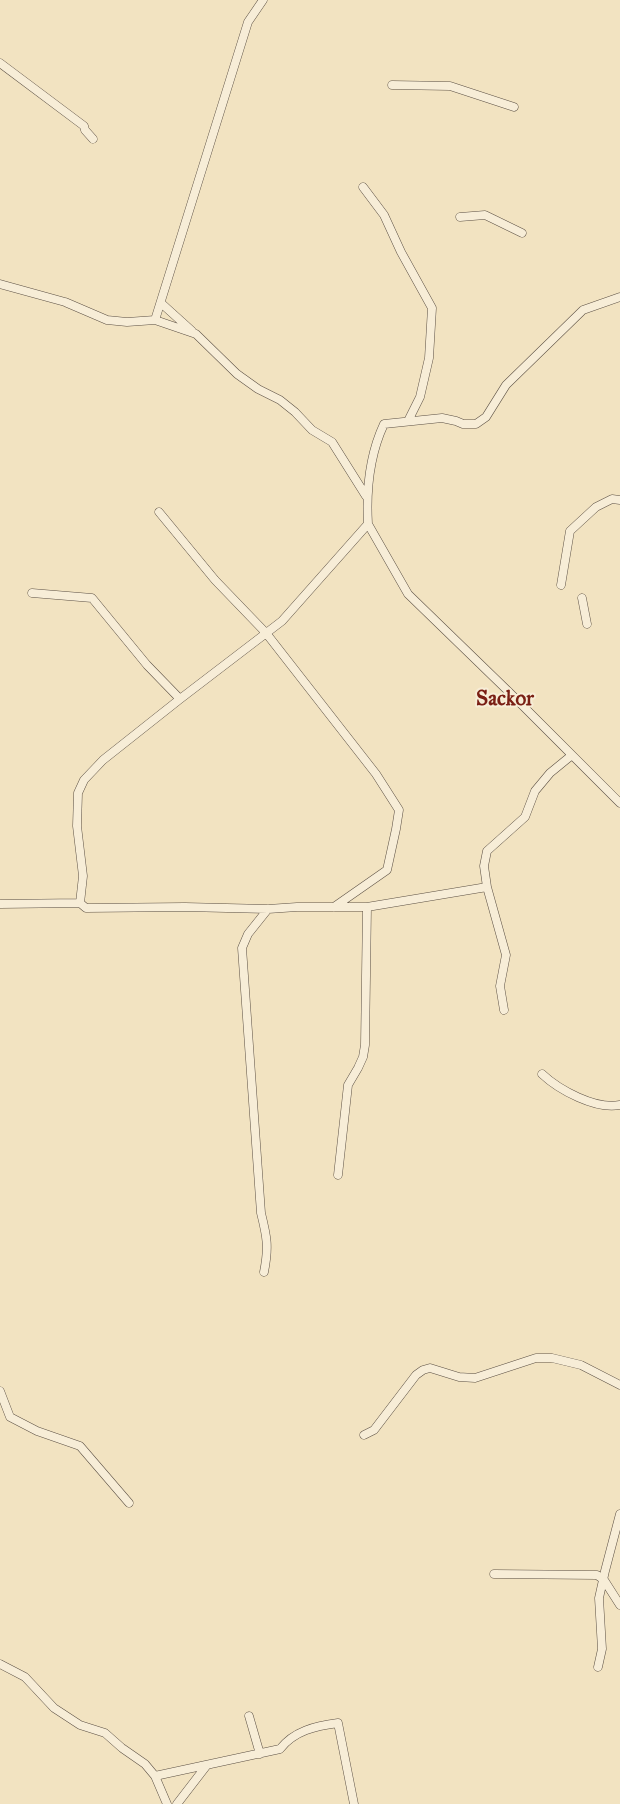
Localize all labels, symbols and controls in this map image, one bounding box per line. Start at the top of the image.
district label: Sackor [476,687,534,713]

